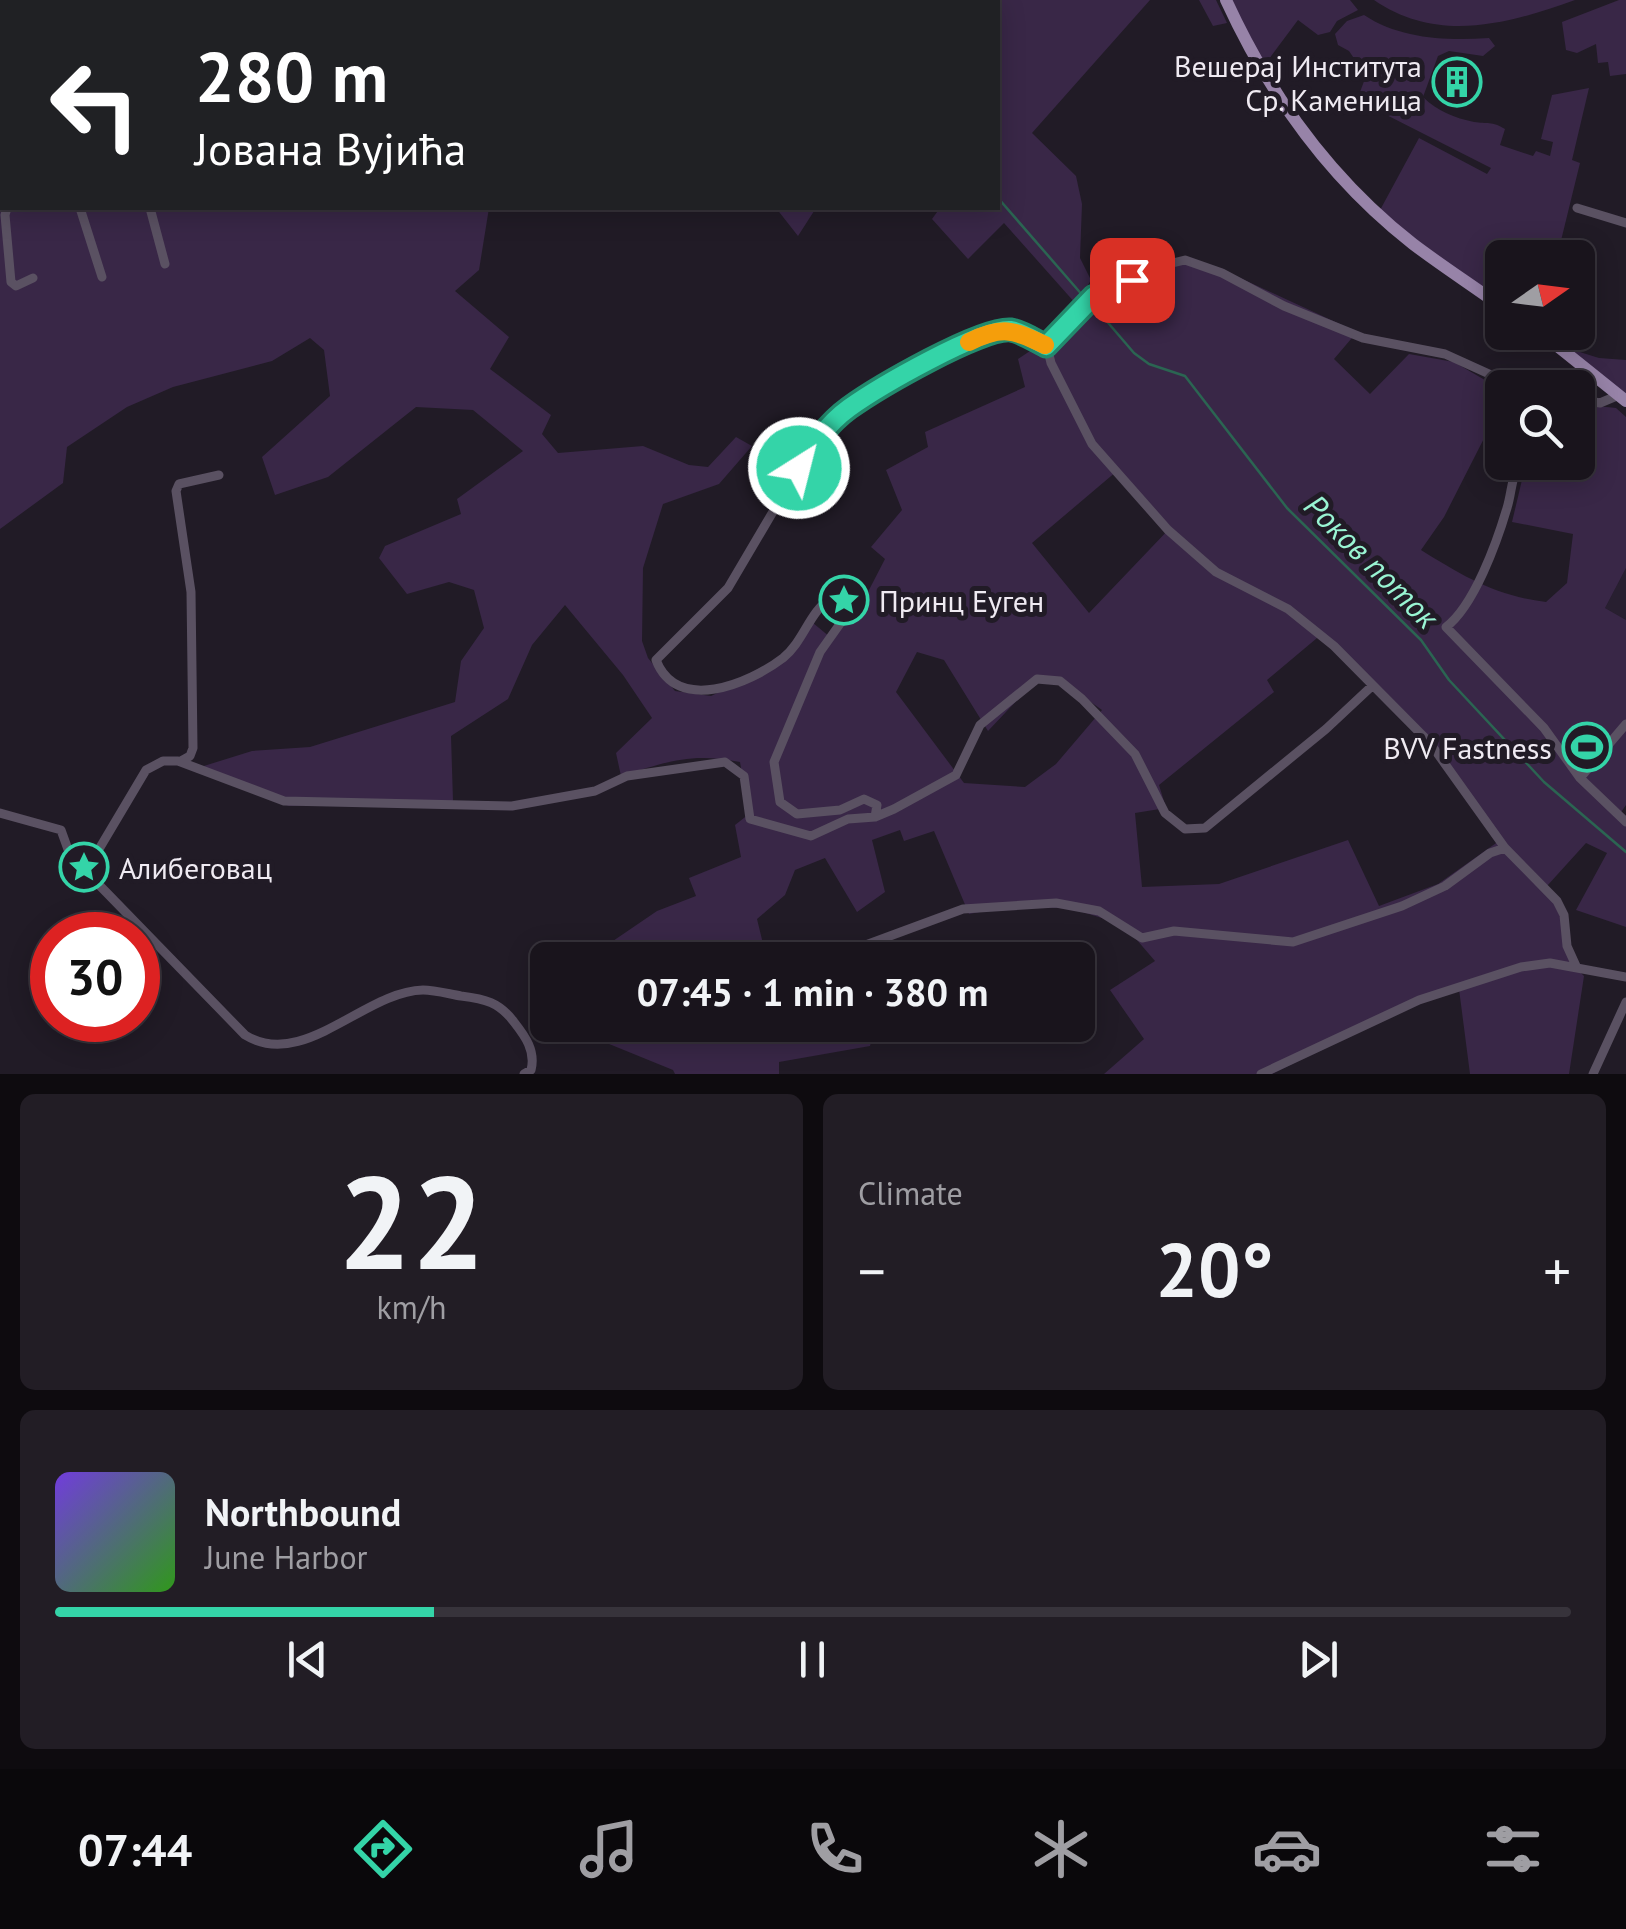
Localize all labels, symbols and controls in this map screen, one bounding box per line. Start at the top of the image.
text: 280 m [195,31,388,121]
icon: left [30,40,160,170]
place label: Вешерај Института Ср. Каменица [1174,46,1422,119]
building icon: Вешерај Института Ср. Каменица [1431,56,1483,108]
text: Јована Вујића [195,119,466,177]
pin [1090,238,1175,323]
north arrow [1485,240,1595,350]
map controls [1485,240,1595,480]
icon: arrive [1105,253,1160,308]
button: search [1485,370,1595,480]
position arrow [747,416,851,520]
water label: Роков поток [1296,485,1449,638]
place icon: Принц Еуген [818,574,870,626]
place label: Принц Еуген [879,581,1044,620]
sports icon: BVV Fastness [1561,721,1613,773]
place label: BVV Fastness [1383,728,1552,767]
place icon: Алибеговац [58,841,110,893]
place label: Алибеговац [119,848,272,887]
speed limit sign: 30 [30,912,160,1042]
text: 07:45 · 1 min · 380 m [637,967,988,1016]
text: 22 [338,1137,485,1305]
text: Climate [858,1172,963,1214]
text: 20° [1156,1221,1273,1318]
text: − [858,1235,886,1306]
text: + [1543,1235,1571,1306]
text: km/h [376,1286,447,1328]
text: Northbound [205,1487,401,1536]
text: June Harbor [205,1536,367,1578]
icon: previous [280,1632,335,1687]
icon: pause [785,1632,840,1687]
icon: next [1291,1632,1346,1687]
icon: directions [348,1814,418,1884]
icon: music [574,1814,644,1884]
icon: phone [800,1814,870,1884]
icon: climate [1026,1814,1096,1884]
icon: car [1252,1814,1322,1884]
icon: filters [1478,1814,1548,1884]
text: 07:44 [78,1820,192,1878]

